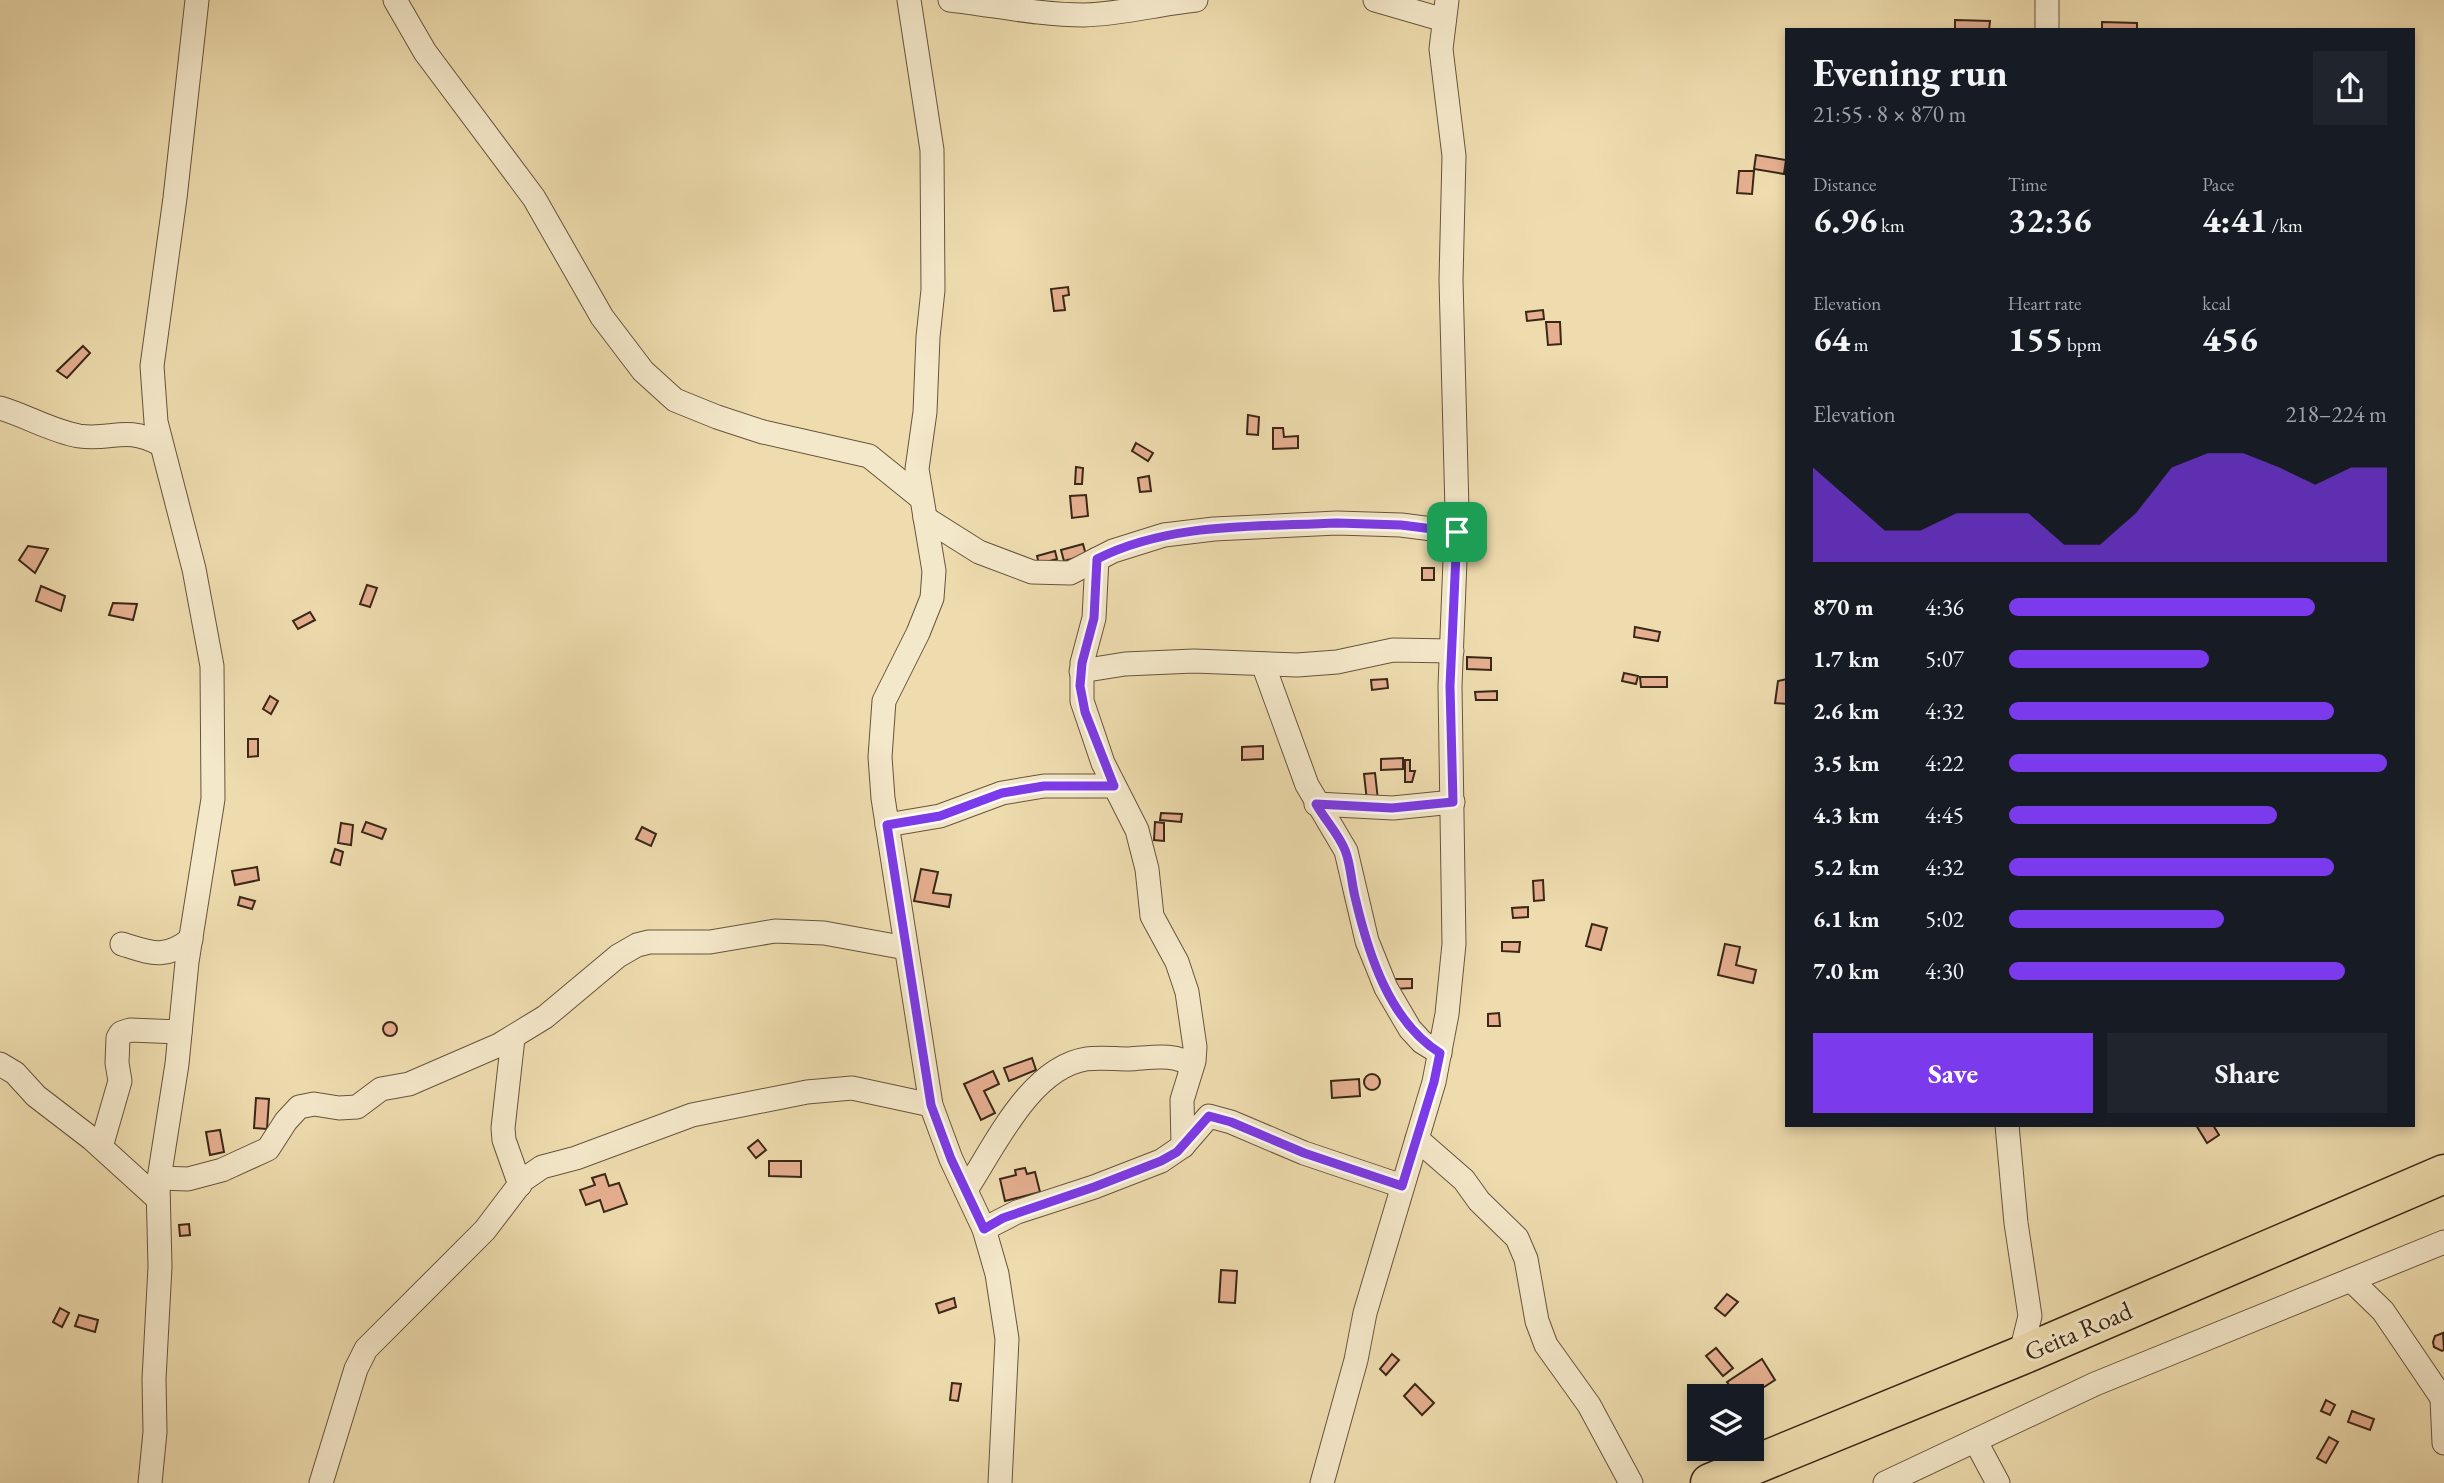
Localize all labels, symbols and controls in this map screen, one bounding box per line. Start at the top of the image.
text: Evening run [1813,48,2008,97]
button: share [2313,51,2387,125]
text: 21:55 · 8 × 870 m [1813,99,1966,129]
text: Distance [1813,172,1876,197]
text: Time [2008,172,2047,197]
text: Pace [2202,172,2234,197]
text: 6.96 [1813,197,1877,242]
text: 32:36 [2008,197,2092,242]
text: 4:41 [2202,197,2268,242]
text: km [1877,213,1905,238]
text: /km [2268,213,2303,238]
text: Elevation [1813,291,1881,316]
text: Heart rate [2008,291,2081,316]
text: kcal [2202,291,2231,316]
text: 64 [1813,316,1850,361]
text: 155 [2008,316,2063,361]
text: 456 [2202,316,2258,361]
text: m [1850,332,1869,357]
text: bpm [2063,332,2101,357]
text: Elevation [1813,399,1896,429]
text: 218–224 m [2286,399,2387,429]
pin [1427,502,1487,562]
icon: arrive [1438,513,1476,551]
text: 870 m [1813,592,1874,622]
text: 4:36 [1925,592,1964,622]
text: 1.7 km [1813,644,1880,674]
text: 5:07 [1925,644,1964,674]
text: 2.6 km [1813,696,1880,726]
text: 4:32 [1925,696,1964,726]
text: 3.5 km [1813,748,1880,778]
text: 4:22 [1925,748,1964,778]
text: 4.3 km [1813,800,1880,830]
text: 4:45 [1925,800,1964,830]
text: 5.2 km [1813,852,1880,882]
text: 4:32 [1925,852,1964,882]
text: 6.1 km [1813,904,1880,934]
text: 5:02 [1925,904,1964,934]
text: 7.0 km [1813,956,1880,986]
text: 4:30 [1925,956,1964,986]
button: Save [1813,1033,2093,1113]
button: Share [2107,1033,2387,1113]
street label: Geita Road [2019,1293,2138,1369]
map controls [1687,1384,1764,1461]
button: layers [1687,1384,1764,1461]

